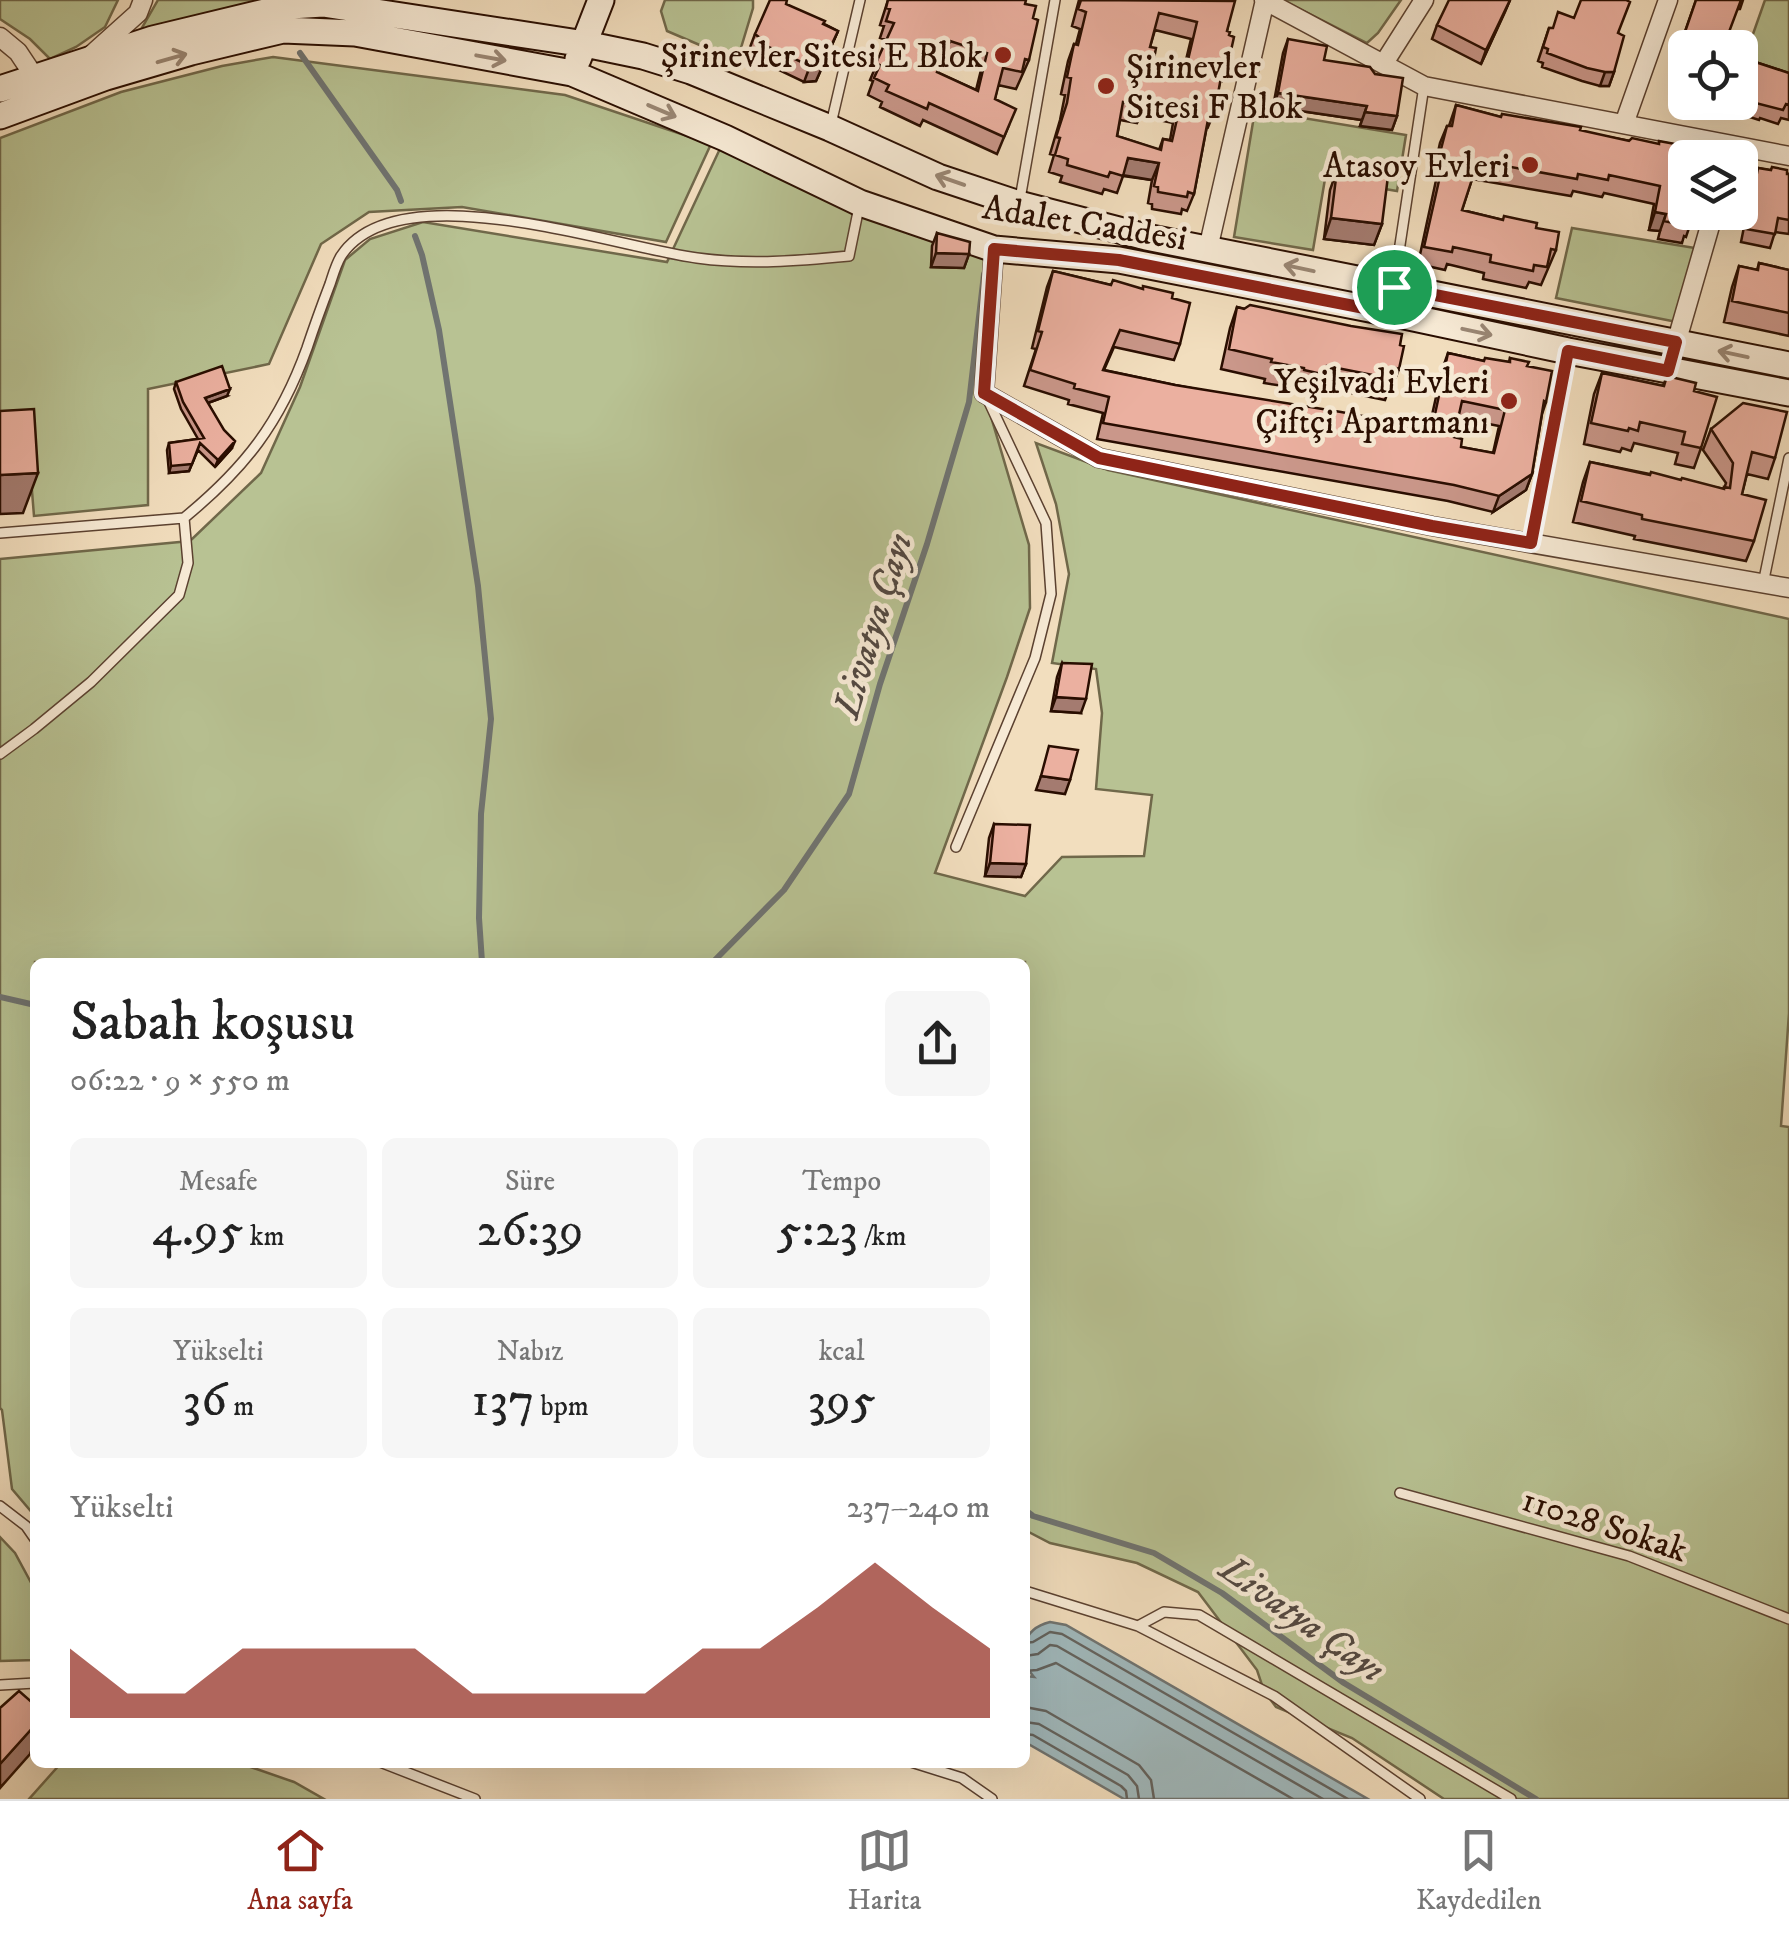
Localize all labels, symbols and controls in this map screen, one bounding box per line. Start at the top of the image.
map controls [1668,30,1758,230]
button: locate [1668,30,1758,120]
place label: Şirinevler Sitesi E Blok [661,35,983,79]
marker: Şirinevler Sitesi E Blok [992,44,1014,66]
place label: Şirinevler Sitesi F Blok [1126,46,1303,130]
one-way arrow [156,48,187,66]
one-way arrow [475,49,507,68]
marker: Şirinevler Sitesi F Blok [1095,75,1117,97]
one-way arrow [646,103,677,121]
button: layers [1668,140,1758,230]
place label: Atasoy Evleri [1323,145,1510,189]
marker: Atasoy Evleri [1519,154,1541,176]
one-way arrow [934,170,966,188]
street label: Adalet Caddesi [979,186,1190,262]
pin [1352,245,1437,330]
one-way arrow [1283,257,1315,276]
icon: arrive [1367,260,1422,315]
one-way arrow [1460,323,1492,342]
one-way arrow [1718,343,1750,362]
place label: Yeşilvadi Evleri Çiftçi Apartmanı [1255,361,1489,445]
marker: Yeşilvadi Evleri Çiftçi Apartmanı [1498,390,1520,412]
water label: Livatya Çayı [823,528,925,725]
text: Sabah koşusu [70,989,355,1058]
button: share [885,991,990,1096]
text: 06:22 · 9 × 550 m [70,1061,290,1101]
text: Mesafe [179,1164,258,1199]
text: Süre [505,1164,555,1199]
text: Tempo [802,1164,881,1199]
text: 4.95 [152,1199,244,1262]
text: 26:39 [476,1199,584,1262]
text: 5:23 [777,1199,858,1262]
text: km [244,1219,285,1254]
text: /km [858,1219,906,1254]
text: Yükselti [173,1334,264,1369]
text: Nabız [497,1334,563,1369]
text: kcal [819,1334,865,1369]
text: 36 [182,1369,227,1432]
text: 137 [471,1369,535,1432]
text: 395 [807,1369,876,1432]
text: m [227,1389,254,1424]
text: bpm [535,1389,589,1424]
street label: 11028 Sokak [1516,1478,1693,1573]
text: Yükselti [70,1488,173,1528]
text: 237–240 m [846,1488,990,1528]
water label: Livatya Çayı [1209,1544,1394,1694]
tab: Ana sayfa [247,1823,353,1918]
tab: Harita [847,1823,921,1918]
tab: Kaydedilen [1416,1823,1542,1918]

